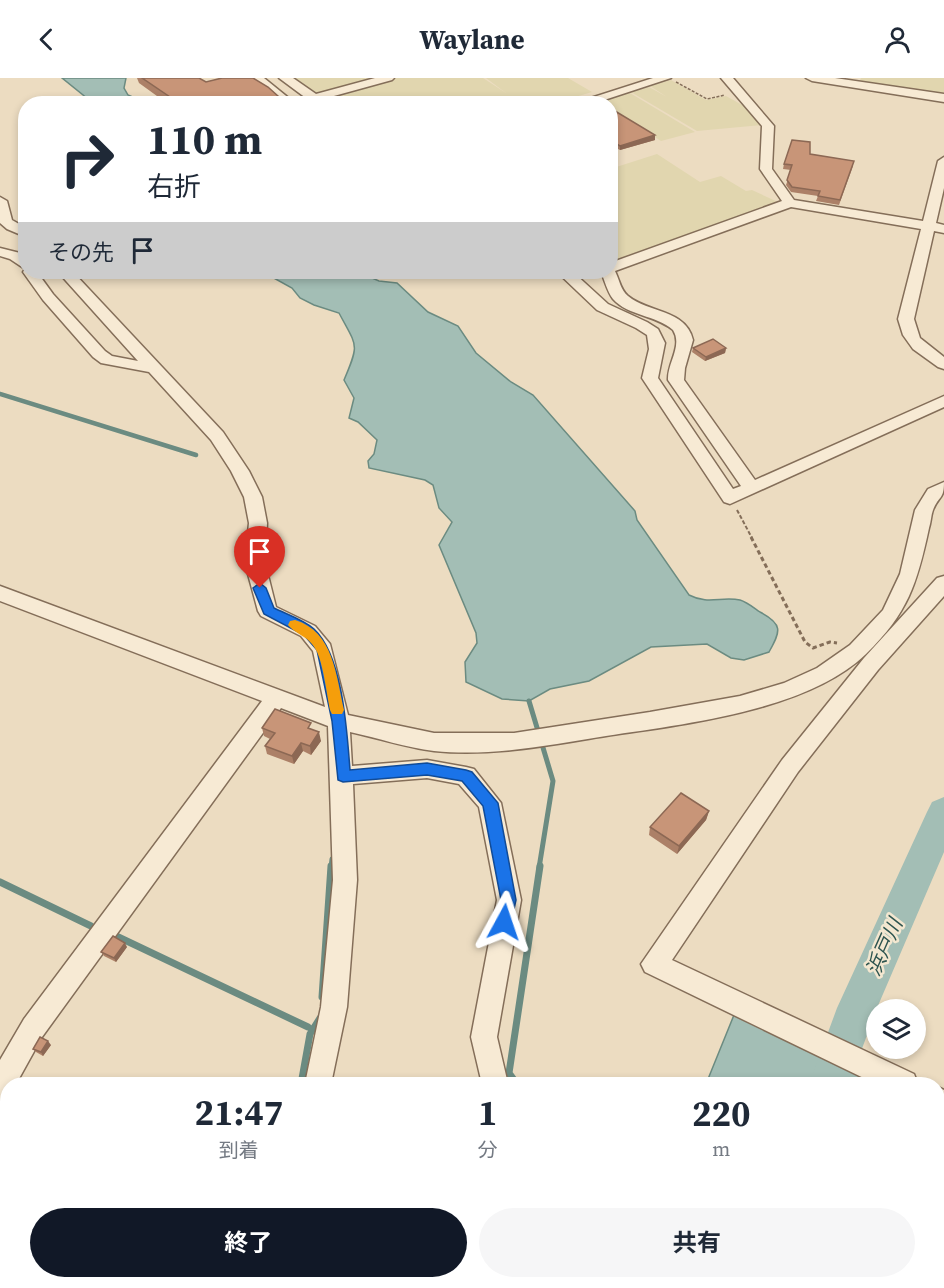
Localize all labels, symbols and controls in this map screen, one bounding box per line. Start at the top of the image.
text: Waylane [419,21,525,58]
icon: back [30,23,63,56]
icon: person [881,23,914,56]
text: 110 m [147,110,262,168]
icon: right [48,120,126,198]
text: 右折 [147,168,201,205]
icon: arrive [126,234,159,267]
text: その先 [48,237,114,267]
pin [234,526,285,588]
icon: arrive [243,535,276,568]
position arrow [472,890,536,954]
water label: 浜戸川 [859,912,910,980]
map controls [866,999,926,1059]
button: layers [866,999,926,1059]
text: 21:47 [194,1088,283,1137]
text: 1 [478,1088,497,1137]
text: 220 [692,1089,751,1138]
text: m [712,1135,730,1163]
text: 到着 [219,1136,259,1164]
text: 分 [478,1136,498,1164]
button: 終了 [30,1208,467,1277]
button: 共有 [479,1208,915,1277]

